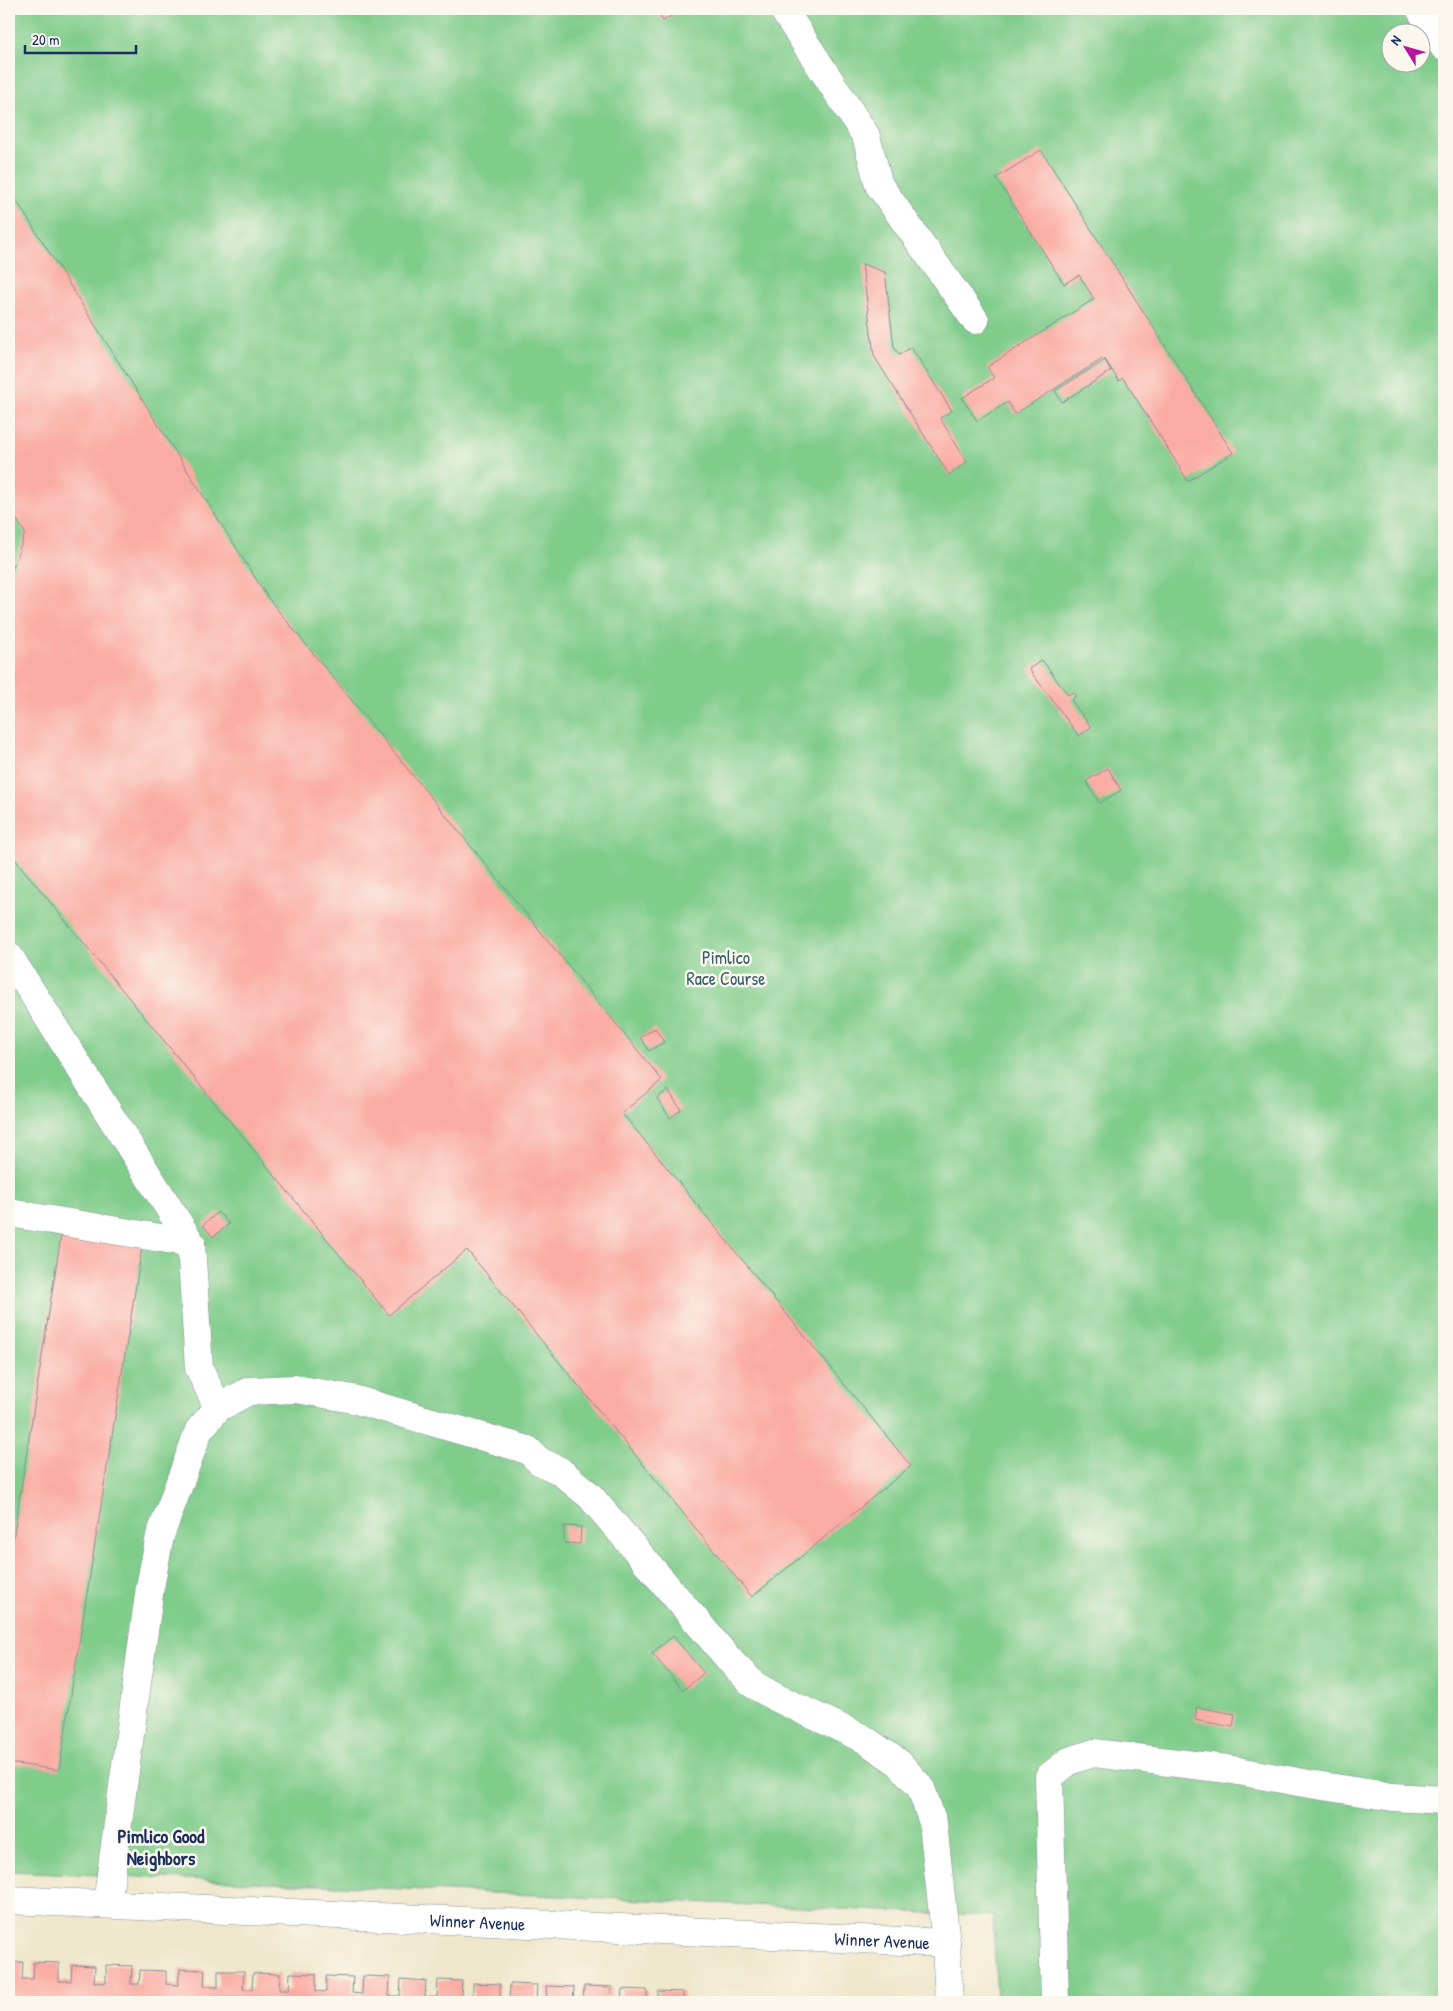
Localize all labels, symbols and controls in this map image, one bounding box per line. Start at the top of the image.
scale bar [25,22,136,54]
north arrow [1380,22,1430,72]
text: 20 m [32,29,59,50]
text: N [1385,31,1405,49]
park label: Pimlico Race Course [687,945,765,991]
district label: Pimlico Good Neighbors [118,1823,205,1872]
street label: Winner Avenue [429,1907,526,1936]
street label: Winner Avenue [834,1925,930,1955]

